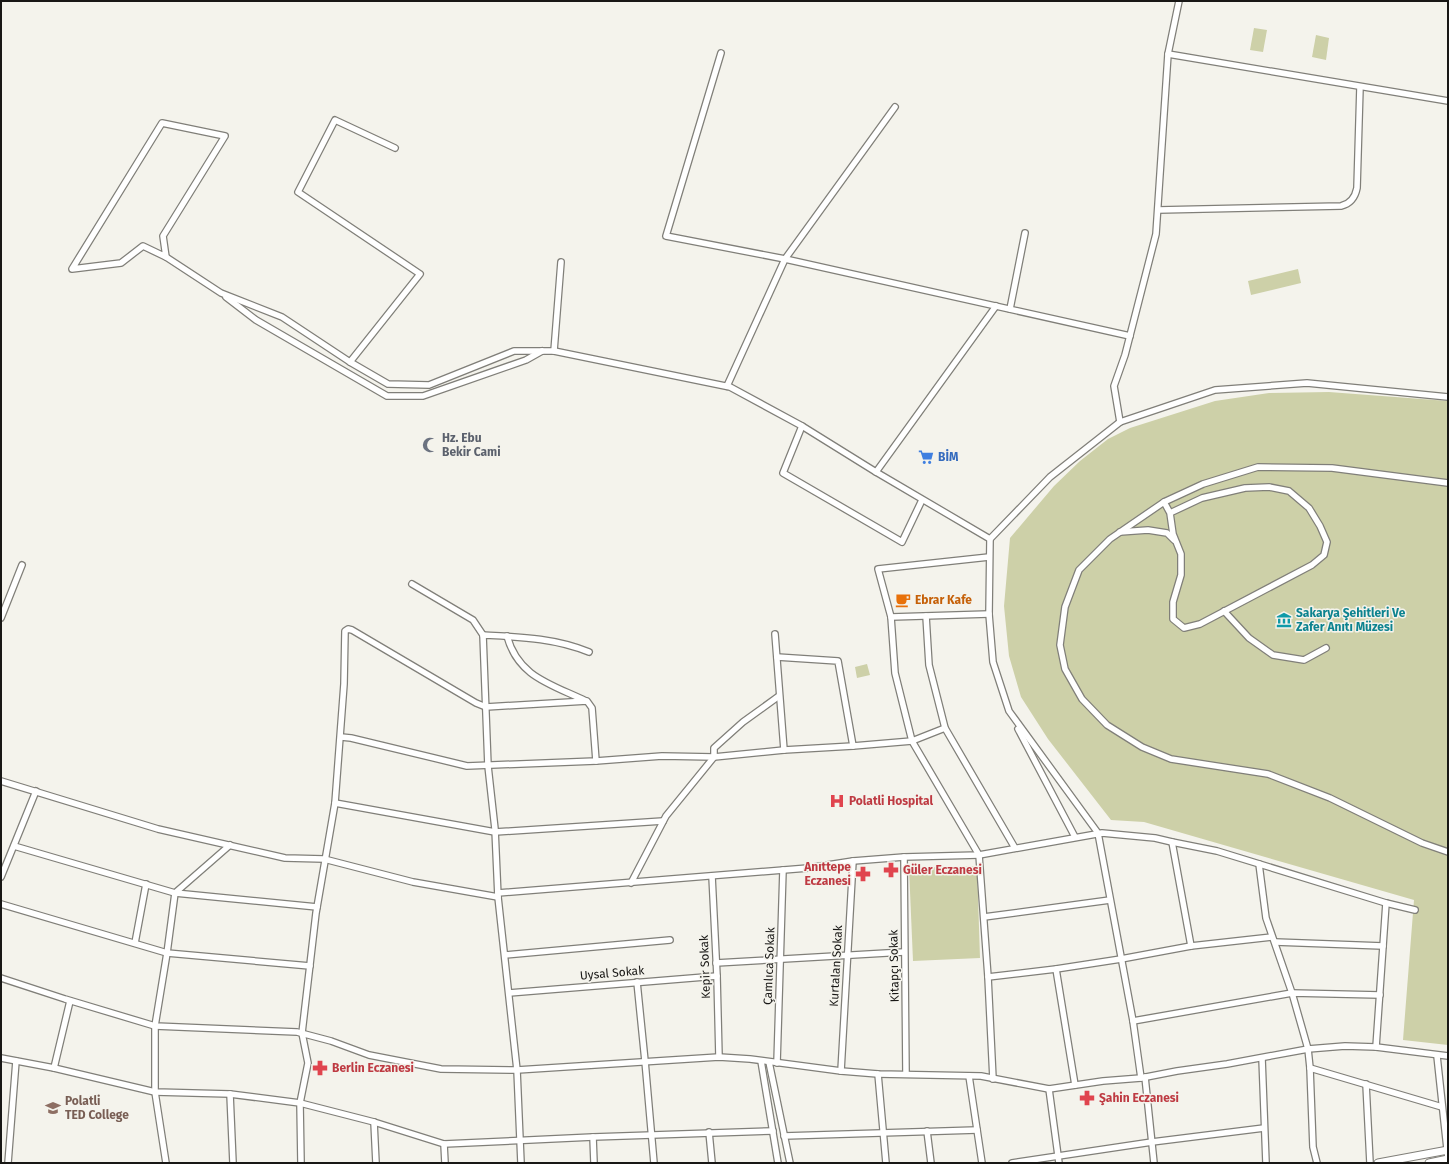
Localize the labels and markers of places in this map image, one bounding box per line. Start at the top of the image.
place label: Hz. Ebu Bekir Cami [442,431,501,459]
mosque icon: Hz. Ebu Bekir Cami [421,436,439,454]
supermarket icon: BİM [917,448,935,466]
place label: BİM [938,449,959,464]
cafe icon: Ebrar Kafe [894,591,912,609]
place label: Ebrar Kafe [915,593,972,607]
place label: Sakarya Şehitleri Ve Zafer Anıtı Müzesi [1296,606,1406,634]
museum icon: Sakarya Şehitleri Ve Zafer Anıtı Müzesi [1275,611,1293,629]
hospital icon: Polatli Hospital [828,792,846,810]
place label: Polatli Hospital [849,794,934,808]
place label: Anıttepe Eczanesi [803,860,851,888]
pharmacy icon: Güler Eczanesi [882,861,900,879]
place label: Güler Eczanesi [903,863,982,877]
pharmacy icon: Anıttepe Eczanesi [854,865,872,883]
pharmacy icon: Berlin Eczanesi [311,1059,329,1077]
place label: Berlin Eczanesi [332,1061,414,1075]
pharmacy icon: Şahin Eczanesi [1078,1089,1096,1107]
place label: Şahin Eczanesi [1099,1091,1179,1106]
place label: Polatli TED College [65,1094,129,1122]
school or university icon: Polatli TED College [44,1099,62,1117]

